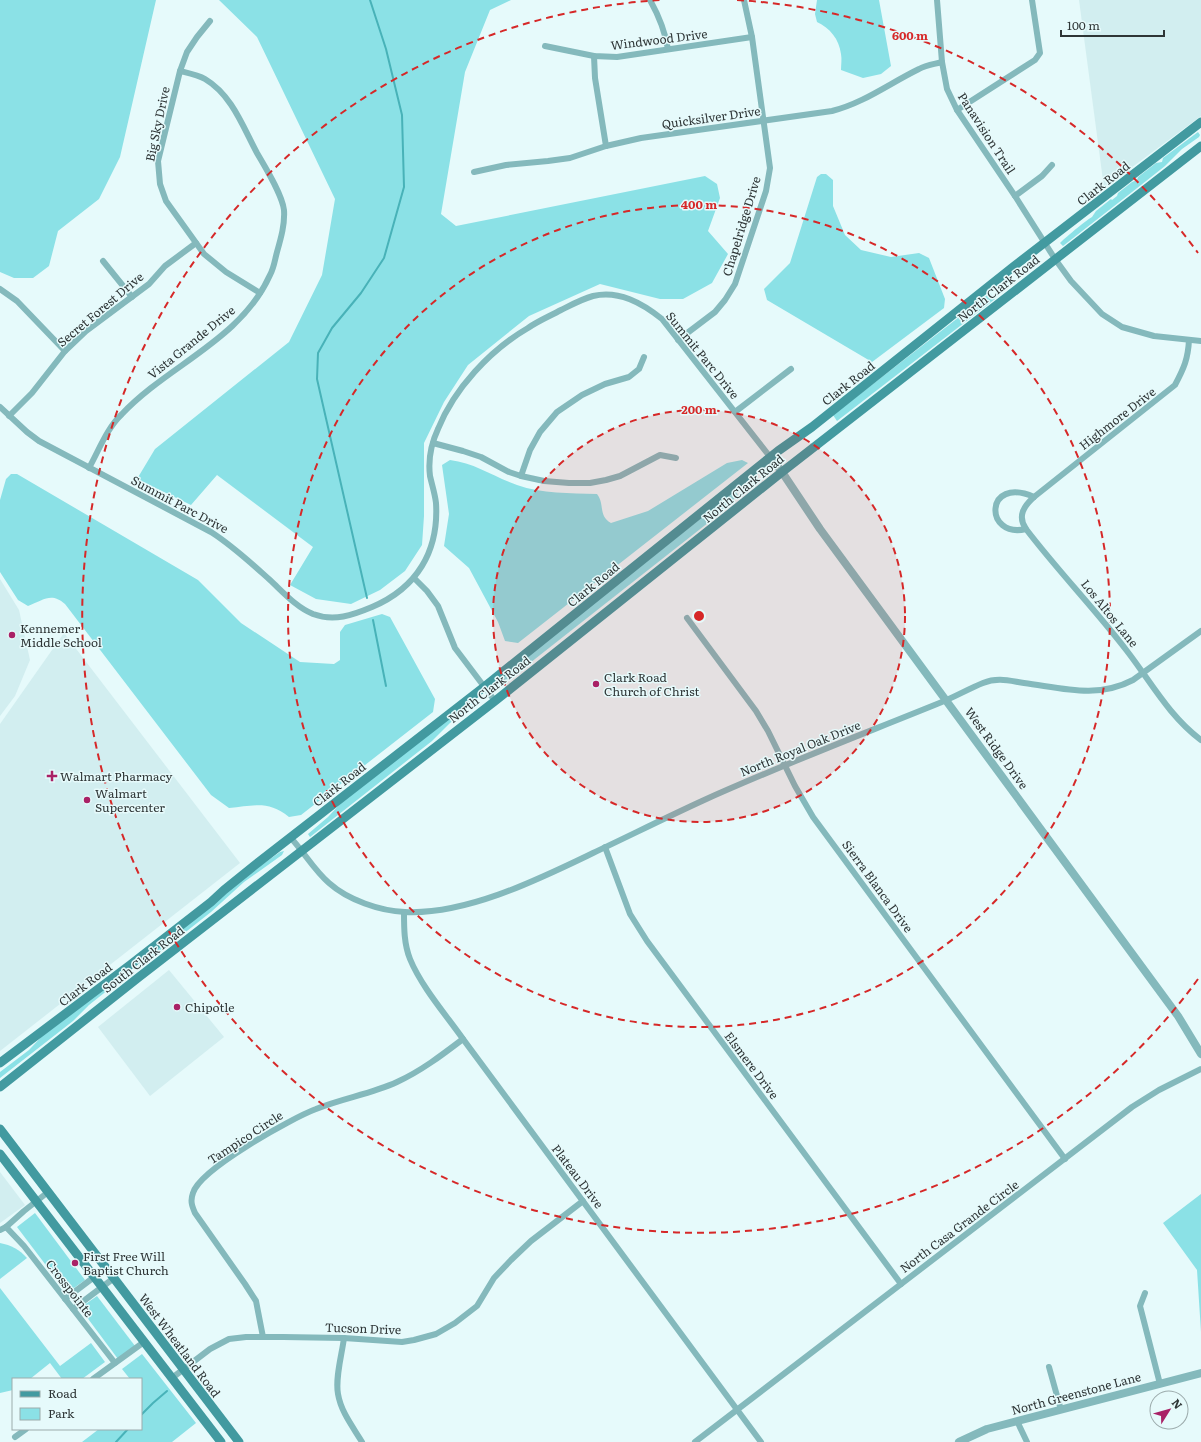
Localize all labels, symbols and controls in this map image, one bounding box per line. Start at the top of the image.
scale bar [1061,12,1164,38]
text: 100 m [1067,16,1100,34]
street label: Windwood Drive [610,24,708,54]
text: 600 m [892,26,928,44]
street label: Big Sky Drive [140,85,174,163]
street label: Panavision Trail [954,89,1020,177]
street label: Quicksilver Drive [660,101,762,133]
street label: Clark Road [1073,156,1134,209]
street label: Chapelridge Drive [717,174,765,278]
text: 400 m [681,195,717,213]
street label: North Clark Road [953,250,1043,326]
street label: Secret Forest Drive [53,267,147,351]
street label: Vista Grande Drive [143,301,239,383]
street label: Summit Parc Drive [662,307,744,403]
street label: Clark Road [818,356,879,409]
street label: Highmore Drive [1075,382,1159,454]
text: 200 m [681,400,717,418]
street label: North Clark Road [698,449,788,526]
street label: Summit Parc Drive [128,471,232,537]
street label: Clark Road [563,557,624,611]
street label: Los Altos Lane [1077,575,1143,651]
centre of rings [692,609,706,623]
place label: Kennemer Middle School [20,619,102,651]
marker: Kennemer Middle School [7,630,17,640]
street label: North Clark Road [444,651,534,727]
place label: Clark Road Church of Christ [604,668,699,700]
marker: Clark Road Church of Christ [591,679,601,689]
street label: West Ridge Drive [961,703,1033,793]
street label: North Royal Oak Drive [737,716,863,780]
street label: Clark Road [309,757,370,810]
place label: Walmart Pharmacy [60,767,172,785]
marker: Walmart Pharmacy [47,771,57,781]
place label: Walmart Supercenter [95,784,165,816]
marker: Walmart Supercenter [82,795,92,805]
street label: Sierra Blanca Drive [838,836,918,936]
street label: South Clark Road [98,921,188,997]
street label: Clark Road [54,957,116,1010]
place label: Chipotle [185,998,234,1016]
marker: Chipotle [172,1002,182,1012]
street label: Elsmere Drive [721,1027,783,1103]
street label: Tampico Circle [204,1106,286,1168]
street label: Plateau Drive [548,1140,608,1212]
street label: North Casa Grande Circle [896,1175,1022,1277]
place label: First Free Will Baptist Church [83,1247,169,1279]
street label: Crosspointe [42,1255,98,1321]
marker: First Free Will Baptist Church [70,1258,80,1268]
street label: West Wheatland Road [135,1289,225,1401]
street label: Tucson Drive [324,1318,402,1338]
street label: North Greenstone Lane [1009,1367,1143,1419]
legend [12,1378,142,1430]
text: Road [48,1384,78,1402]
north arrow [1149,1390,1189,1430]
text: N [1169,1395,1187,1412]
text: Park [48,1404,75,1422]

